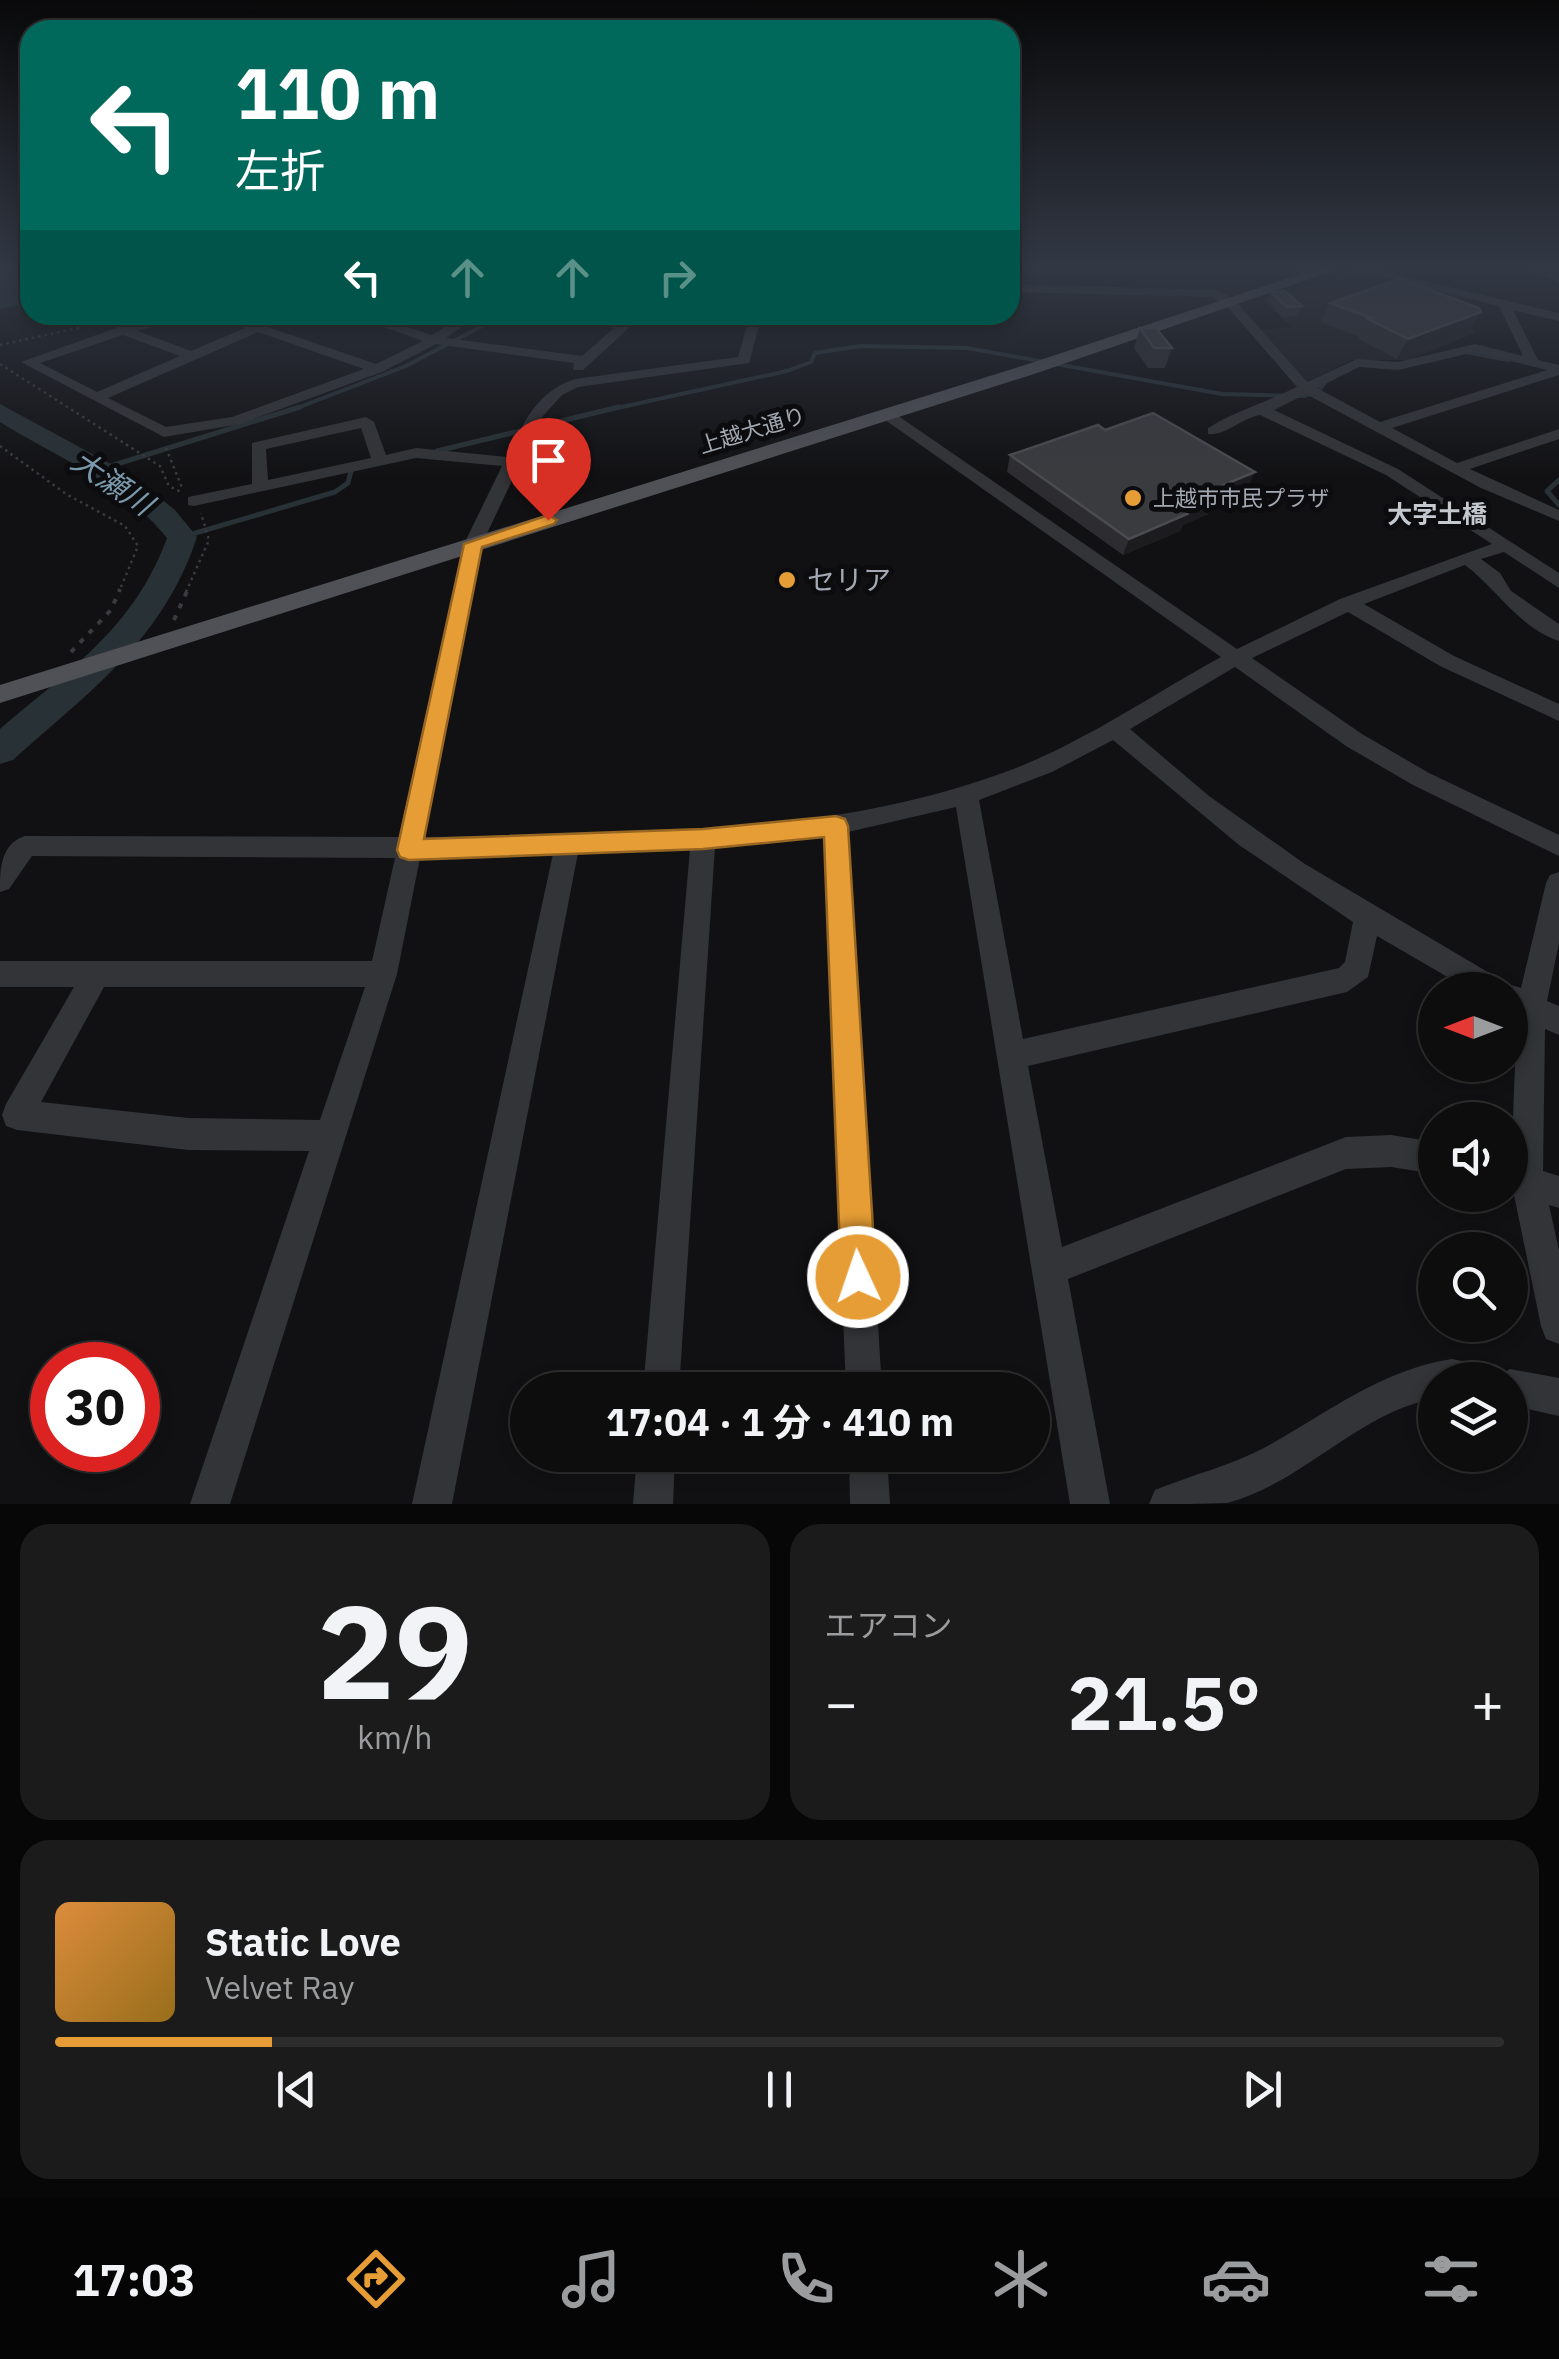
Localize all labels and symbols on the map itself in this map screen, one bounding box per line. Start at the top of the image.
street label: 上越大通り [695,400,809,459]
pin [506,418,591,521]
water label: 大瀬川 [65,440,164,525]
place label: 上越市市民プラザ [1153,483,1329,512]
marker: 上越市市民プラザ [1122,487,1144,509]
district label: 大字土橋 [1387,497,1487,530]
place label: セリア [807,561,891,598]
marker: セリア [776,569,798,591]
north arrow [1418,972,1528,1082]
position arrow [806,1225,910,1329]
speed limit sign: 30 [30,1342,160,1472]

